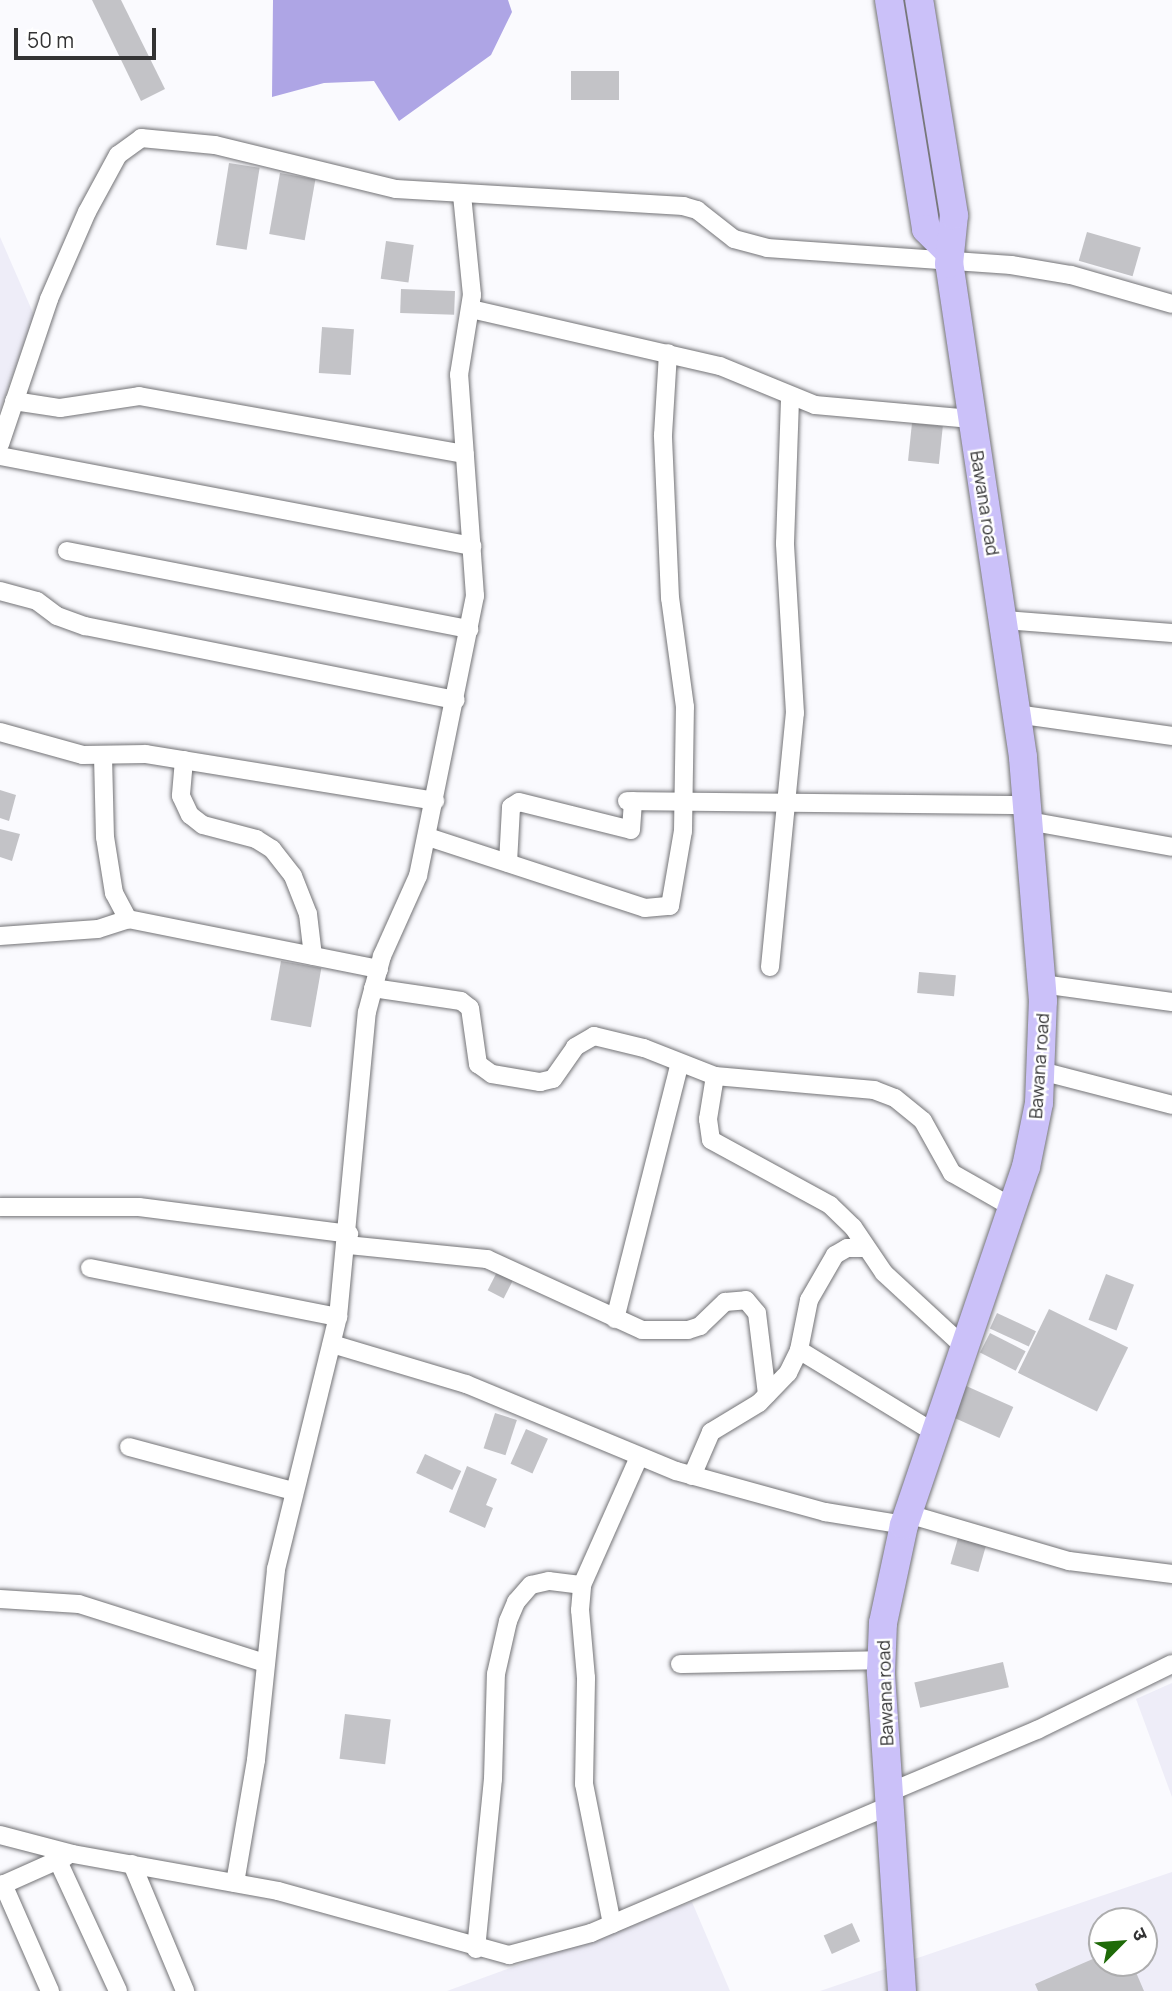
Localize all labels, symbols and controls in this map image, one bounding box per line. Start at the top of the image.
scale bar [18,14,159,58]
text: 50 m [27,26,74,54]
street label: Bawana road [966,449,1004,557]
street label: Bawana road [1025,1012,1053,1120]
street label: Bawana road [872,1640,898,1746]
north arrow [1088,1907,1158,1977]
text: उ [1126,1923,1154,1945]

